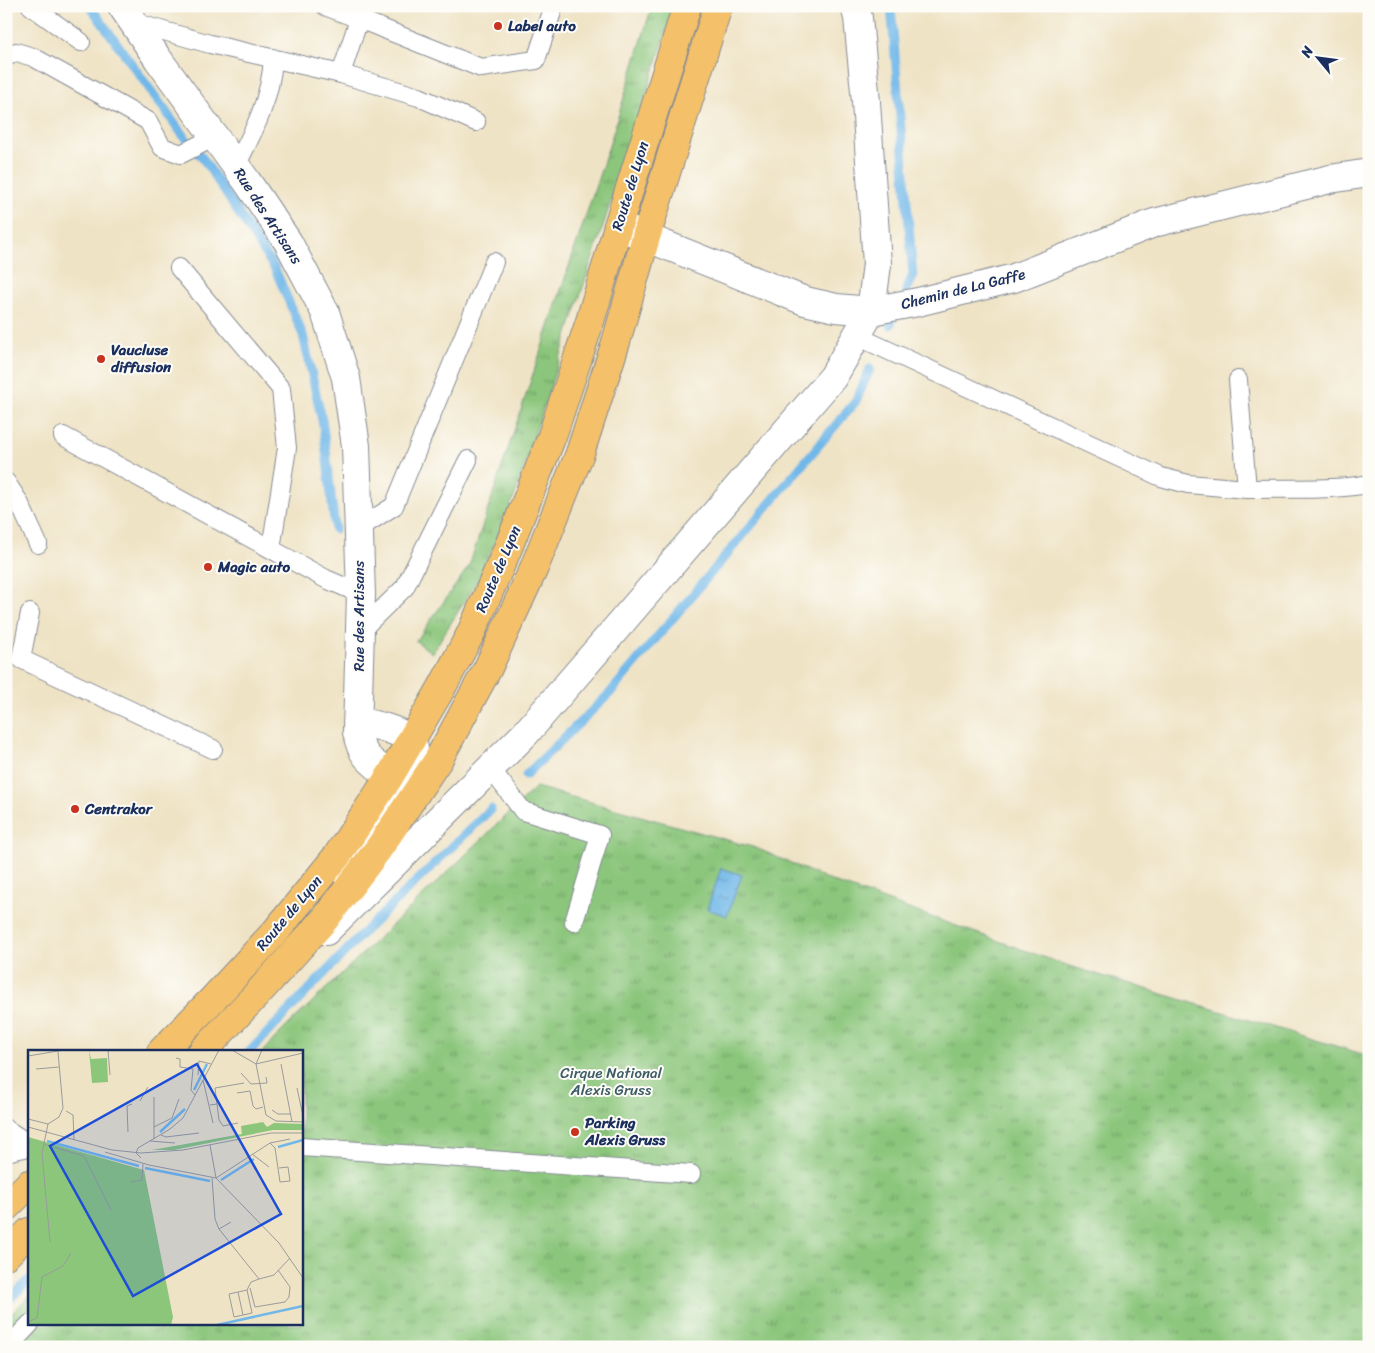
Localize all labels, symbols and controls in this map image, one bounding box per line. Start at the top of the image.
place label: Label auto [508,13,576,39]
marker: Label auto [492,20,504,32]
north arrow [1292,32,1342,82]
text: N [1293,41,1320,63]
street label: Route de Lyon [604,138,656,234]
street label: Rue des Artisans [227,162,309,270]
street label: Chemin de La Gaffe [898,261,1028,317]
place label: Vaucluse diffusion [111,337,172,380]
marker: Vaucluse diffusion [95,353,107,365]
street label: Route de Lyon [468,521,528,617]
place label: Magic auto [217,554,290,580]
street label: Rue des Artisans [346,560,372,671]
marker: Magic auto [202,561,214,573]
place label: Centrakor [84,796,154,822]
marker: Centrakor [69,803,81,815]
street label: Route de Lyon [249,869,329,957]
inset map [28,1050,302,1326]
park label: Cirque National Alexis Gruss [560,1060,662,1103]
place label: Parking Alexis Gruss [584,1110,666,1153]
marker: Parking Alexis Gruss [569,1126,581,1138]

